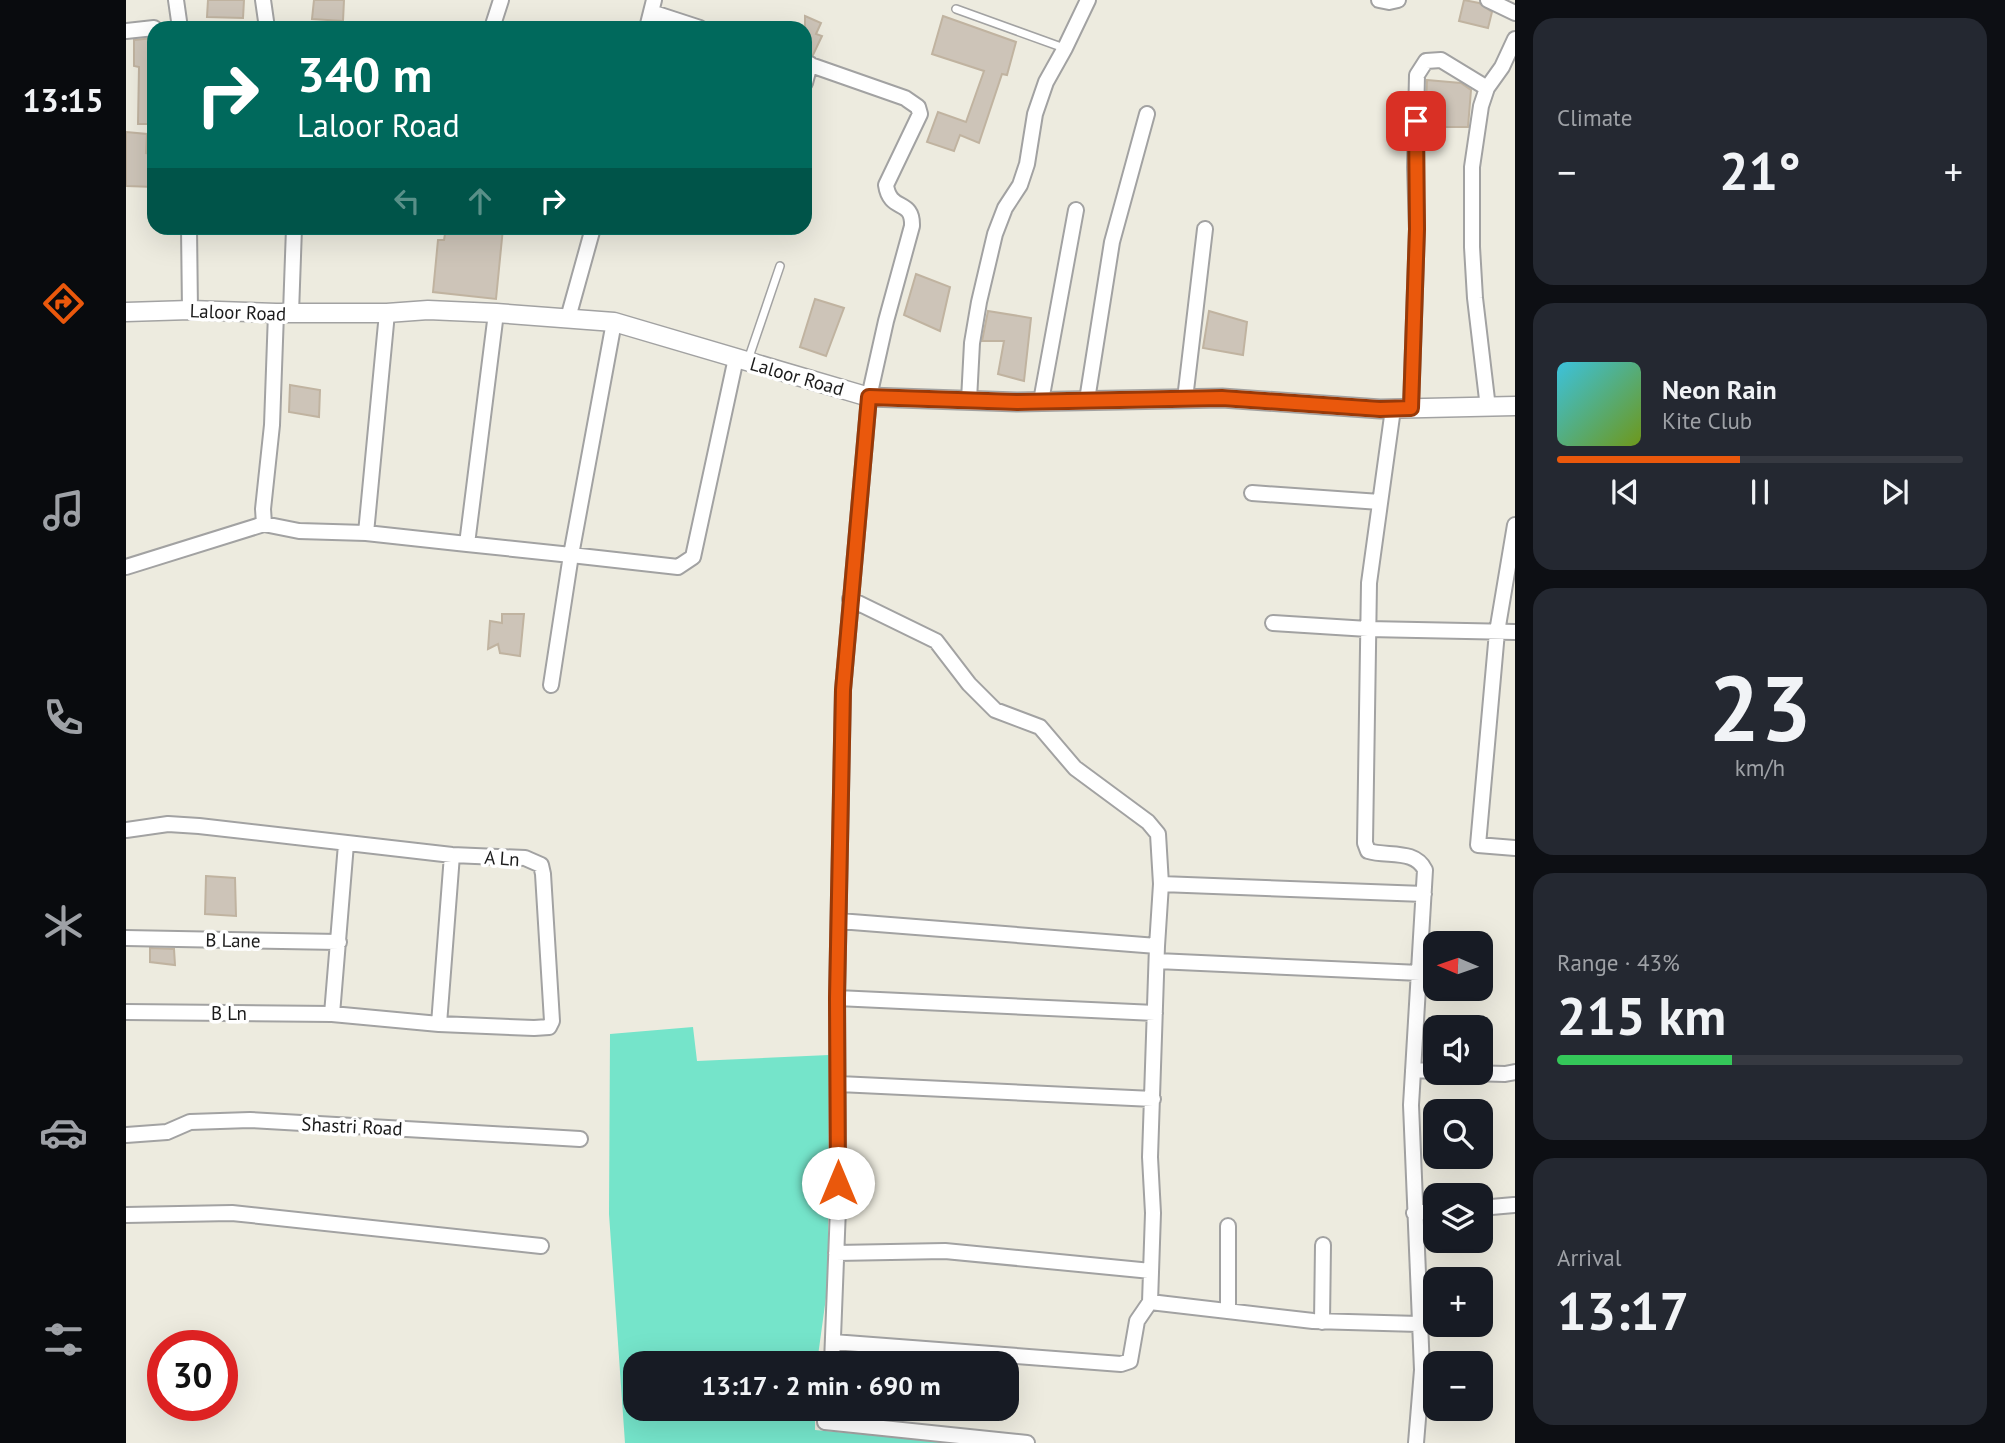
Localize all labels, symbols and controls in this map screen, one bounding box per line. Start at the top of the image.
text: 340 m [297,42,432,106]
icon: right [182,49,273,140]
text: 13:15 [22,79,104,121]
pin [1386,91,1446,151]
icon: arrive [1397,102,1435,140]
text: Climate [1557,103,1632,132]
text: Laloor Road [297,104,460,146]
text: 21° [1719,137,1801,204]
text: − [1557,147,1576,196]
text: + [1944,147,1963,196]
icon: left [388,182,426,220]
icon: ahead [461,182,499,220]
icon: right [534,182,572,220]
icon: directions [39,279,88,328]
street label: Laloor Road [189,298,287,326]
street label: Laloor Road [747,351,847,401]
text: Neon Rain [1662,373,1777,406]
text: Kite Club [1662,406,1752,435]
icon: previous [1606,473,1644,511]
icon: pause [1741,473,1779,511]
icon: next [1876,473,1914,511]
icon: music [39,486,88,535]
text: 23 [1708,648,1812,766]
icon: phone [39,693,88,742]
text: km/h [1735,753,1785,782]
street label: A Ln [484,845,520,871]
icon: climate [39,901,88,950]
street label: B Lane [205,928,261,952]
north arrow [1423,931,1493,1001]
map controls [1423,931,1493,1421]
text: Range · 43% [1557,948,1680,977]
text: 215 km [1557,982,1726,1049]
street label: B Ln [211,1001,247,1025]
button: sound [1423,1015,1493,1085]
button: search [1423,1099,1493,1169]
icon: car [39,1108,88,1157]
street label: Shastri Road [301,1111,403,1141]
position arrow [801,1146,875,1220]
button: layers [1423,1183,1493,1253]
text: Arrival [1557,1243,1621,1272]
button: + [1423,1267,1493,1337]
text: 13:17 [1557,1277,1689,1344]
icon: filters [39,1315,88,1364]
speed limit sign: 30 [147,1330,238,1421]
button: − [1423,1351,1493,1421]
text: 13:17 · 2 min · 690 m [701,1369,941,1402]

